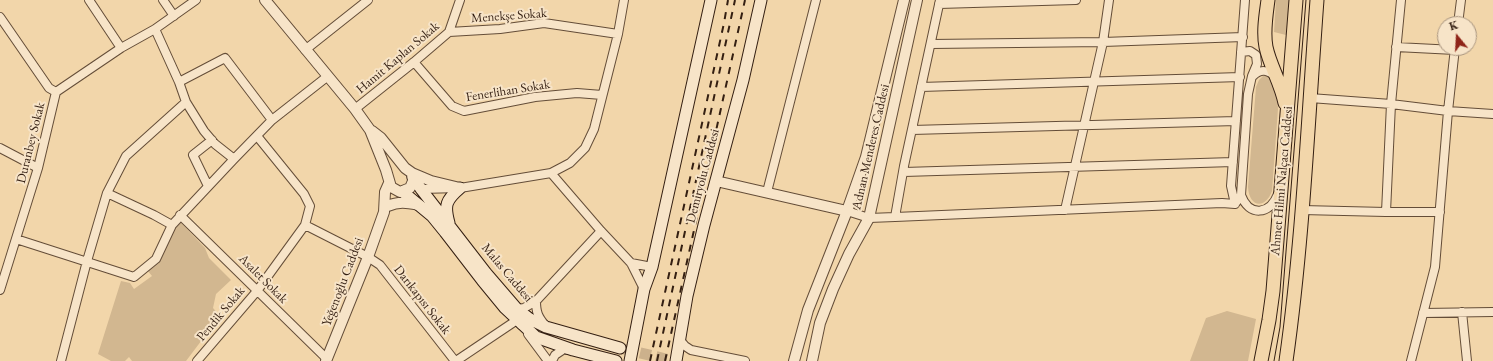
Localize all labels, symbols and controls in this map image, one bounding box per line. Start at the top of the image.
street label: Menekşe Sokak [471,6,547,26]
north arrow [1437,16,1477,56]
text: K [1447,18,1460,33]
street label: Hamit Kaplan Sokak [353,19,443,97]
street label: Fenerlihan Sokak [465,77,551,105]
street label: Adnan Menderes Caddesi [849,83,893,211]
street label: Duranbey Sokak [13,101,49,185]
street label: Ahmet Hilmi Nalçacı Caddesi [1268,106,1296,256]
street label: Demiryolu Caddesi [683,127,723,225]
street label: Yeğenoğlu Caddesi [319,236,367,328]
street label: Malas Caddesi [478,240,536,306]
street label: Asalet Sokak [235,251,291,307]
street label: Darıkapısı Sokak [390,262,454,338]
street label: Pendik Sokak [194,283,248,345]

